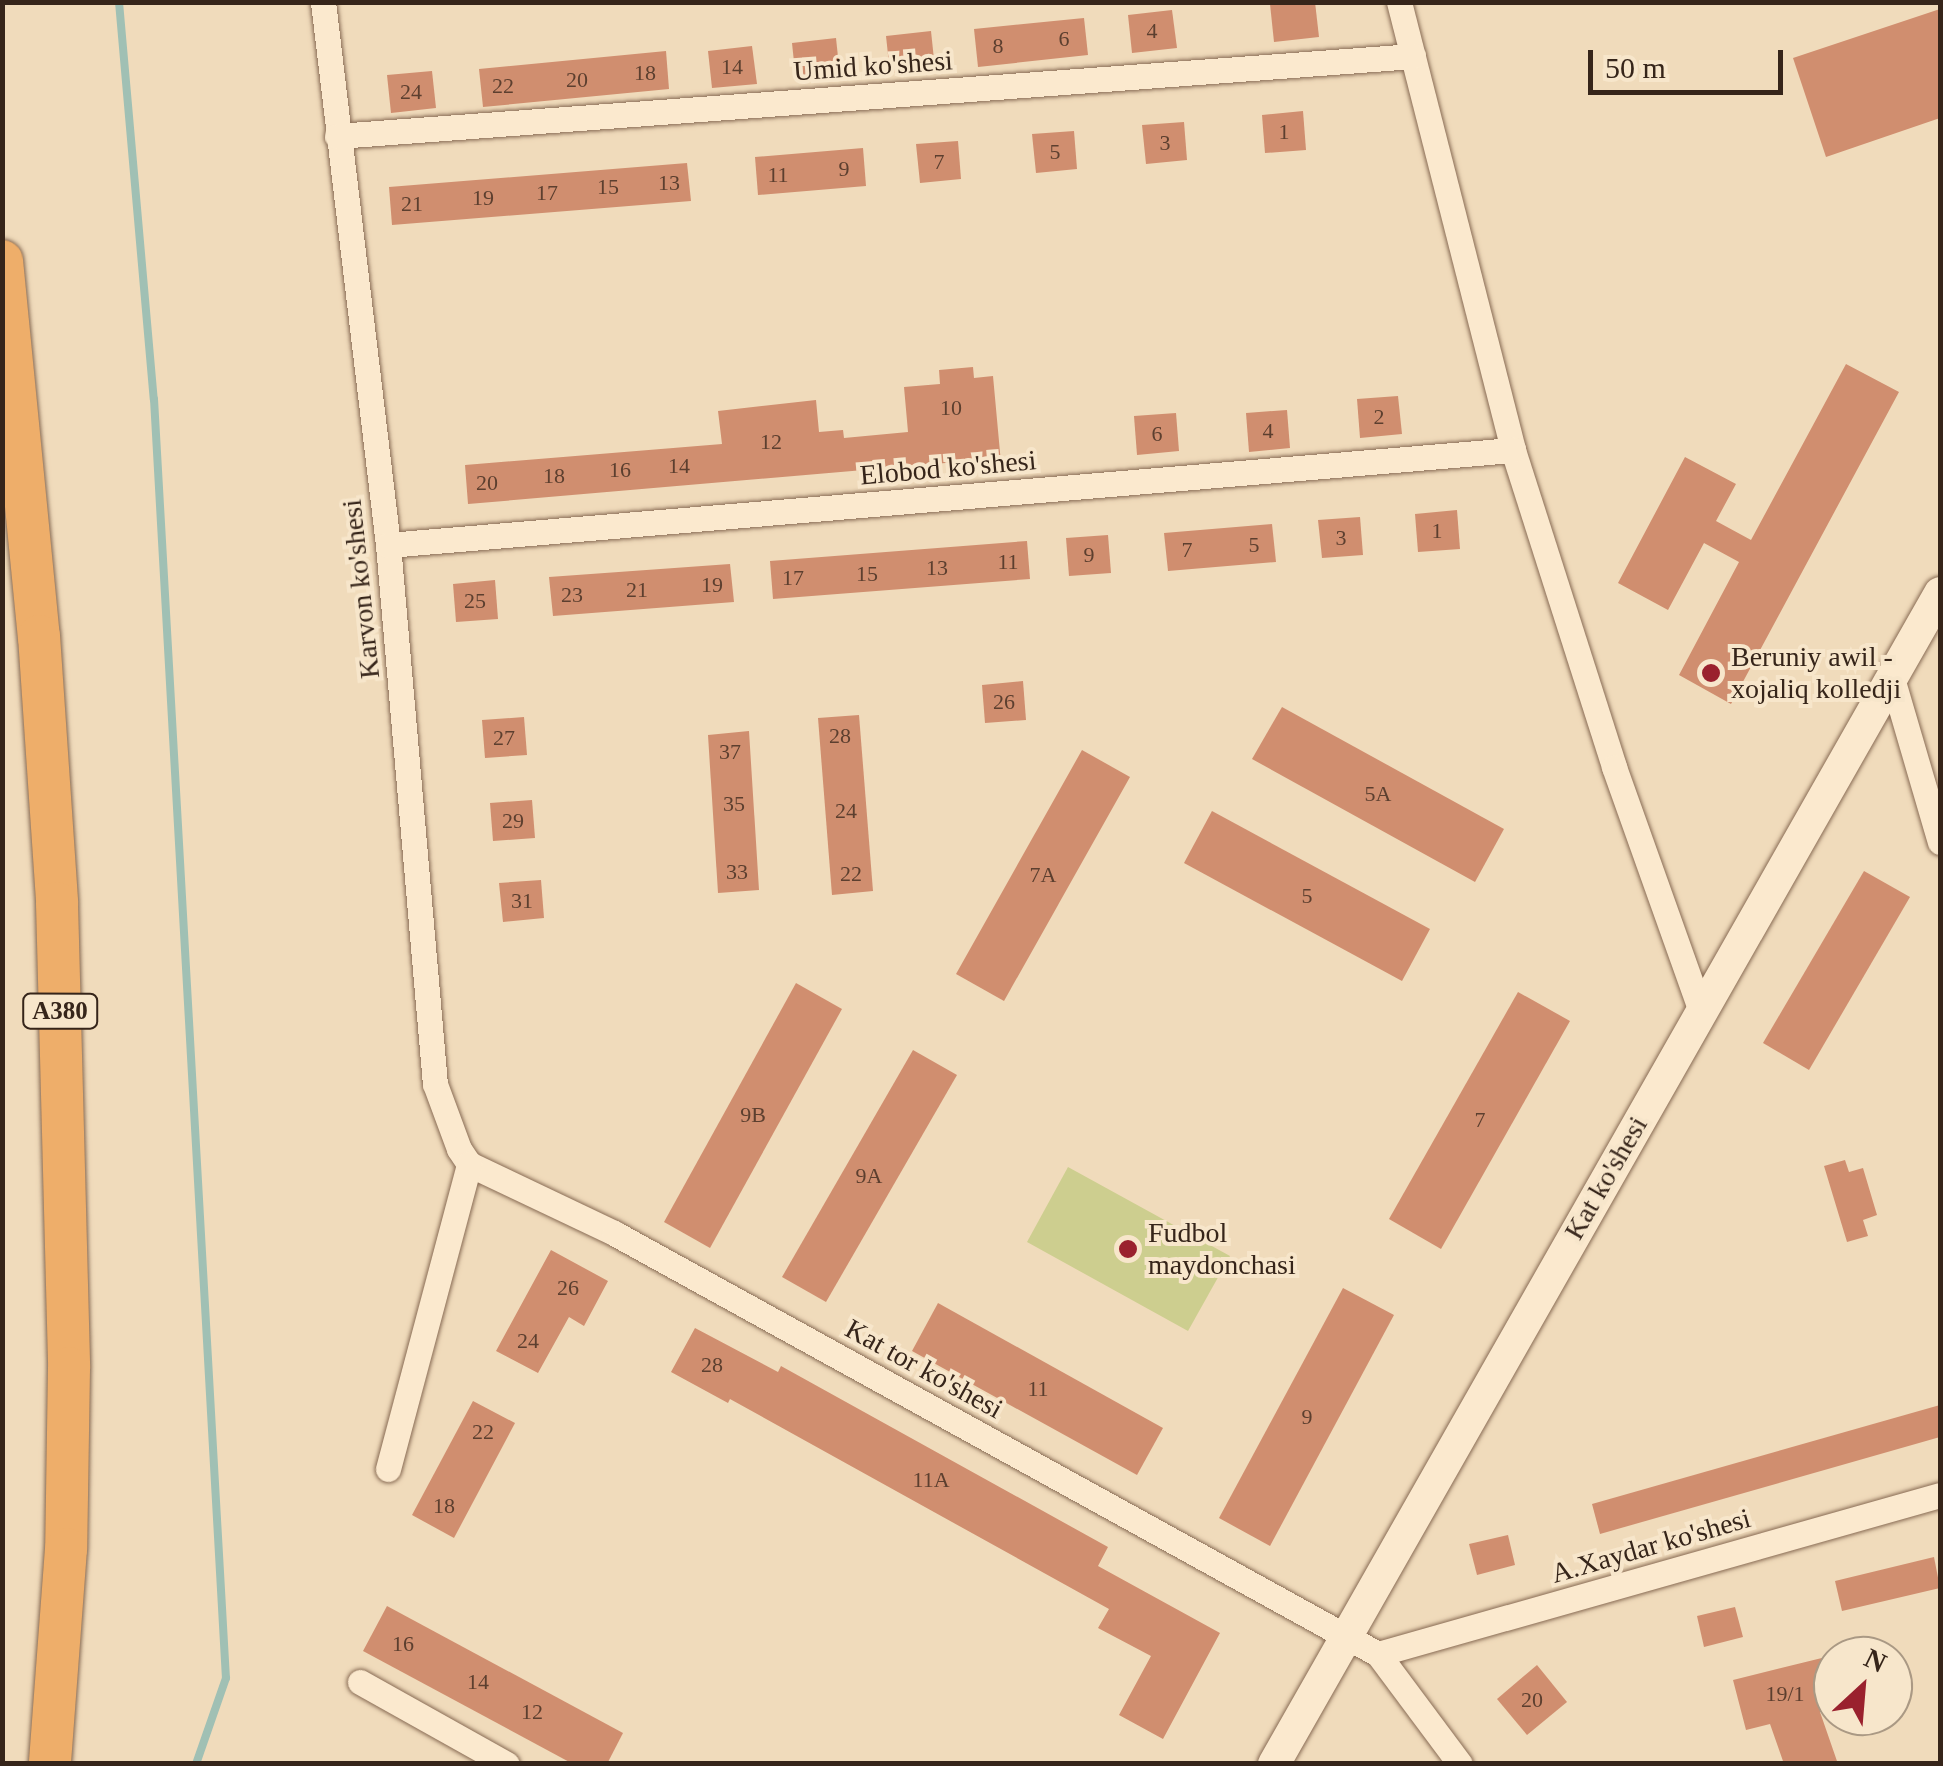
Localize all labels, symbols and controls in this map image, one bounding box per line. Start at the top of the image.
house number: 4 [1146,18,1158,44]
house number: 6 [1058,26,1070,52]
scale bar [1593,30,1788,92]
house number: 8 [992,33,1004,59]
street label: Umid ko'shesi [792,44,954,88]
text: 50 m [1605,51,1666,84]
house number: 14 [721,54,743,80]
house number: 18 [634,60,656,86]
house number: 20 [566,67,588,93]
house number: 22 [492,73,514,99]
house number: 24 [400,79,422,105]
house number: 1 [1278,119,1290,145]
house number: 3 [1160,130,1170,156]
house number: 5 [1050,139,1060,165]
house number: 7 [934,149,944,175]
house number: 9 [839,156,850,182]
house number: 11 [767,162,789,188]
house number: 13 [658,170,680,196]
house number: 15 [597,174,619,200]
house number: 17 [536,180,558,206]
house number: 19 [472,185,494,211]
house number: 21 [401,191,423,217]
house number: 10 [940,395,962,421]
house number: 2 [1374,404,1385,430]
house number: 4 [1262,418,1274,444]
house number: 6 [1152,421,1162,447]
house number: 12 [760,429,782,455]
street label: Elobod ko'shesi [858,444,1038,492]
house number: 14 [668,453,690,479]
house number: 16 [609,457,631,483]
house number: 18 [543,463,565,489]
house number: 20 [476,470,498,496]
street label: Karvon ko'shesi [335,498,387,680]
house number: 1 [1431,518,1442,544]
house number: 3 [1335,525,1346,551]
house number: 5 [1248,532,1260,558]
house number: 7 [1182,537,1192,563]
house number: 9 [1084,542,1094,568]
house number: 11 [997,549,1019,575]
house number: 13 [926,555,948,581]
house number: 15 [856,561,878,587]
house number: 17 [782,565,804,591]
house number: 19 [701,572,723,598]
house number: 21 [626,577,648,603]
house number: 23 [561,582,583,608]
house number: 25 [464,588,486,614]
place label: Beruniy awil - xojaliq kolledji [1731,640,1901,706]
marker: Beruniy awil - xojaliq kolledji [1700,662,1722,684]
house number: 26 [993,689,1015,715]
house number: 28 [829,723,851,749]
house number: 27 [493,725,515,751]
house number: 37 [719,739,741,765]
house number: 5A [1365,781,1391,807]
house number: 35 [723,791,745,817]
house number: 24 [835,798,857,824]
house number: 29 [502,808,524,834]
house number: 33 [726,859,748,885]
house number: 22 [840,861,862,887]
house number: 7A [1030,862,1056,888]
house number: 5 [1301,883,1312,909]
house number: 31 [511,888,533,914]
road number: A380 [20,991,100,1031]
house number: 9B [740,1102,766,1128]
house number: 7 [1474,1107,1486,1133]
street label: Kat ko'shesi [1557,1111,1655,1245]
house number: 9A [856,1163,882,1189]
place label: Fudbol maydonchasi [1148,1216,1296,1282]
marker: Fudbol maydonchasi [1117,1238,1139,1260]
house number: 26 [557,1275,579,1301]
street label: Kat tor ko'shesi [840,1312,1008,1426]
house number: 24 [517,1328,539,1354]
house number: 28 [701,1352,723,1378]
house number: 11 [1027,1376,1049,1402]
house number: 9 [1301,1404,1312,1430]
house number: 22 [472,1419,494,1445]
house number: 11A [912,1467,950,1493]
house number: 18 [433,1493,455,1519]
street label: A.Xaydar ko'shesi [1548,1502,1754,1590]
house number: 16 [392,1631,414,1657]
north arrow [1813,1636,1913,1736]
text: N [1860,1642,1891,1679]
house number: 14 [467,1669,489,1695]
house number: 19/1 [1765,1681,1805,1707]
house number: 20 [1521,1687,1543,1713]
house number: 12 [521,1699,543,1725]

